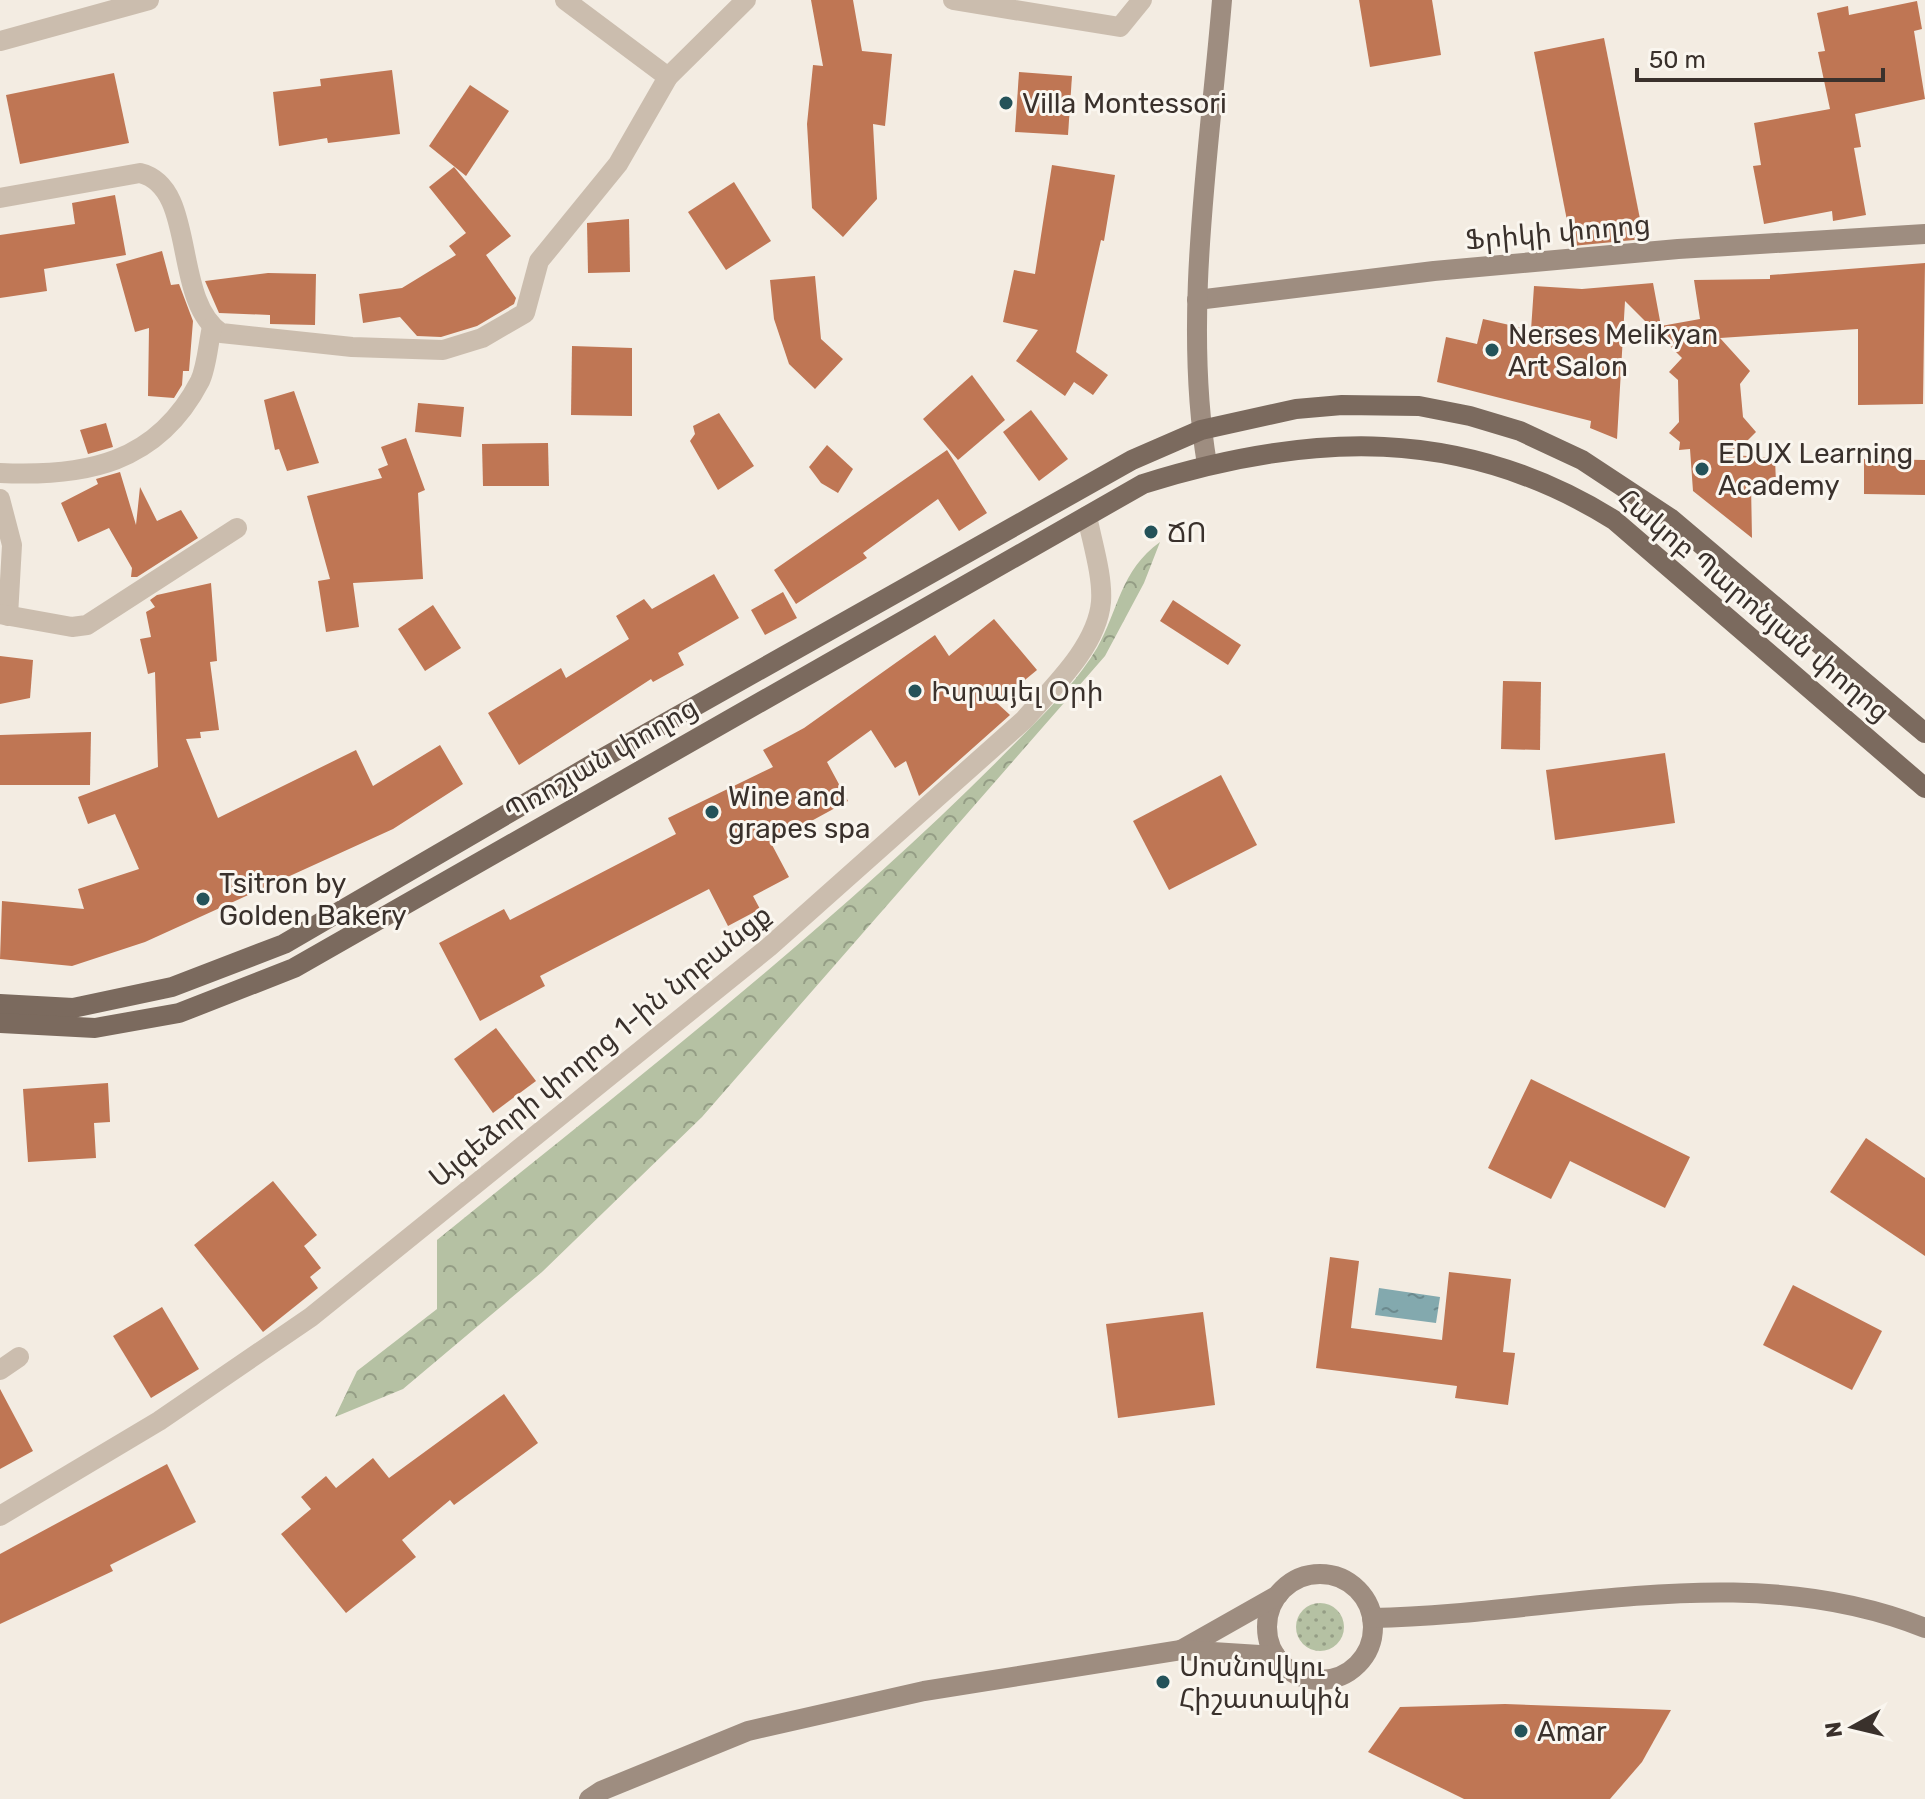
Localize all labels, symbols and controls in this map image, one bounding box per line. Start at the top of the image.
scale bar [1637,32,1883,82]
text: 50 m [1649,46,1706,74]
place label: Villa Montessori [1022,87,1227,120]
marker: Villa Montessori [997,94,1015,112]
street label: Ֆրիկի փողոց [1464,207,1652,257]
place label: Nerses Melikyan Art Salon [1508,318,1718,383]
marker: Nerses Melikyan Art Salon [1483,341,1501,359]
place label: EDUX Learning Academy [1718,437,1913,502]
marker: EDUX Learning Academy [1693,460,1711,478]
street label: Հակոբ Պարոնյան փողոց [1611,482,1897,728]
place label: ՃՈ [1167,516,1207,549]
marker: ՃՈ [1142,523,1160,541]
place label: Իսրայել Օրի [931,675,1103,708]
marker: Իսրայել Օրի [906,682,924,700]
street label: Պռոշյան փողոց [499,690,703,828]
place label: Wine and grapes spa [728,780,871,845]
marker: Wine and grapes spa [703,803,721,821]
place label: Tsitron by Golden Bakery [219,867,407,932]
marker: Tsitron by Golden Bakery [194,890,212,908]
street label: Այգեձորի փողոց 1-ին նրբանցք [422,898,778,1194]
place label: Սոսնովկու Հիշատակին [1179,1650,1350,1715]
marker: Սոսնովկու Հիշատակին [1154,1673,1172,1691]
north arrow [1813,1687,1893,1767]
place label: Amar [1537,1715,1607,1748]
text: N [1819,1720,1848,1739]
marker: Amar [1512,1722,1530,1740]

